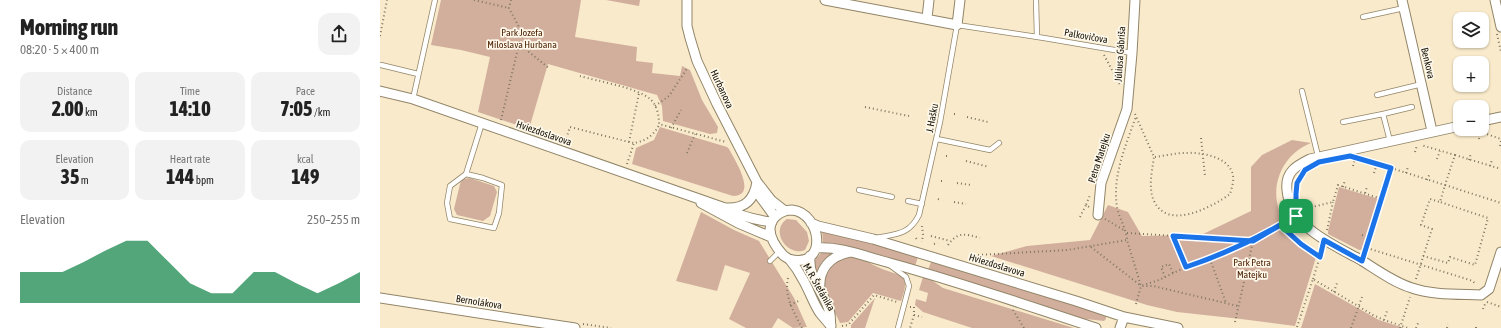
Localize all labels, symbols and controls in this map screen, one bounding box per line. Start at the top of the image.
map controls [1453,12,1489,136]
button: layers [1453,12,1489,48]
button: share [318,13,360,55]
text: Morning run [20,14,118,40]
street label: Júliusa Gábriša [1113,26,1127,82]
park label: Park Jozefa Miloslava Hurbana [487,27,557,50]
street label: Palkovičova [1063,27,1109,45]
text: 08:20 · 5 × 400 m [20,42,99,57]
street label: Benkova [1419,46,1437,80]
button: + [1453,56,1489,92]
street label: Hurbanova [708,68,736,110]
text: Distance [57,85,92,97]
text: Time [180,85,200,97]
text: Pace [296,85,315,97]
text: 2.00 [52,97,83,120]
text: 14:10 [169,97,211,120]
text: 7:05 [280,97,312,120]
button: − [1453,100,1489,136]
street label: J. Hašku [924,102,940,133]
text: km [83,106,98,118]
text: /km [312,106,330,118]
street label: Hviezdoslavova [515,118,573,148]
street label: Petra Matejku [1086,132,1112,184]
text: Elevation [56,153,94,165]
text: Heart rate [170,153,210,165]
text: kcal [297,153,314,165]
text: 35 [61,165,79,188]
text: 144 [166,165,194,188]
text: 149 [291,165,319,188]
text: m [79,174,89,186]
text: bpm [194,174,214,186]
pin [1279,199,1313,233]
icon: arrive [1285,205,1307,227]
text: Elevation [20,212,65,227]
text: 250–255 m [307,212,360,227]
street label: Hviezdoslavova [968,251,1027,279]
park label: Park Petra Matejku [1233,257,1271,280]
street label: M. R. Štefánika [801,261,837,313]
street label: Bernolákova [455,293,503,311]

